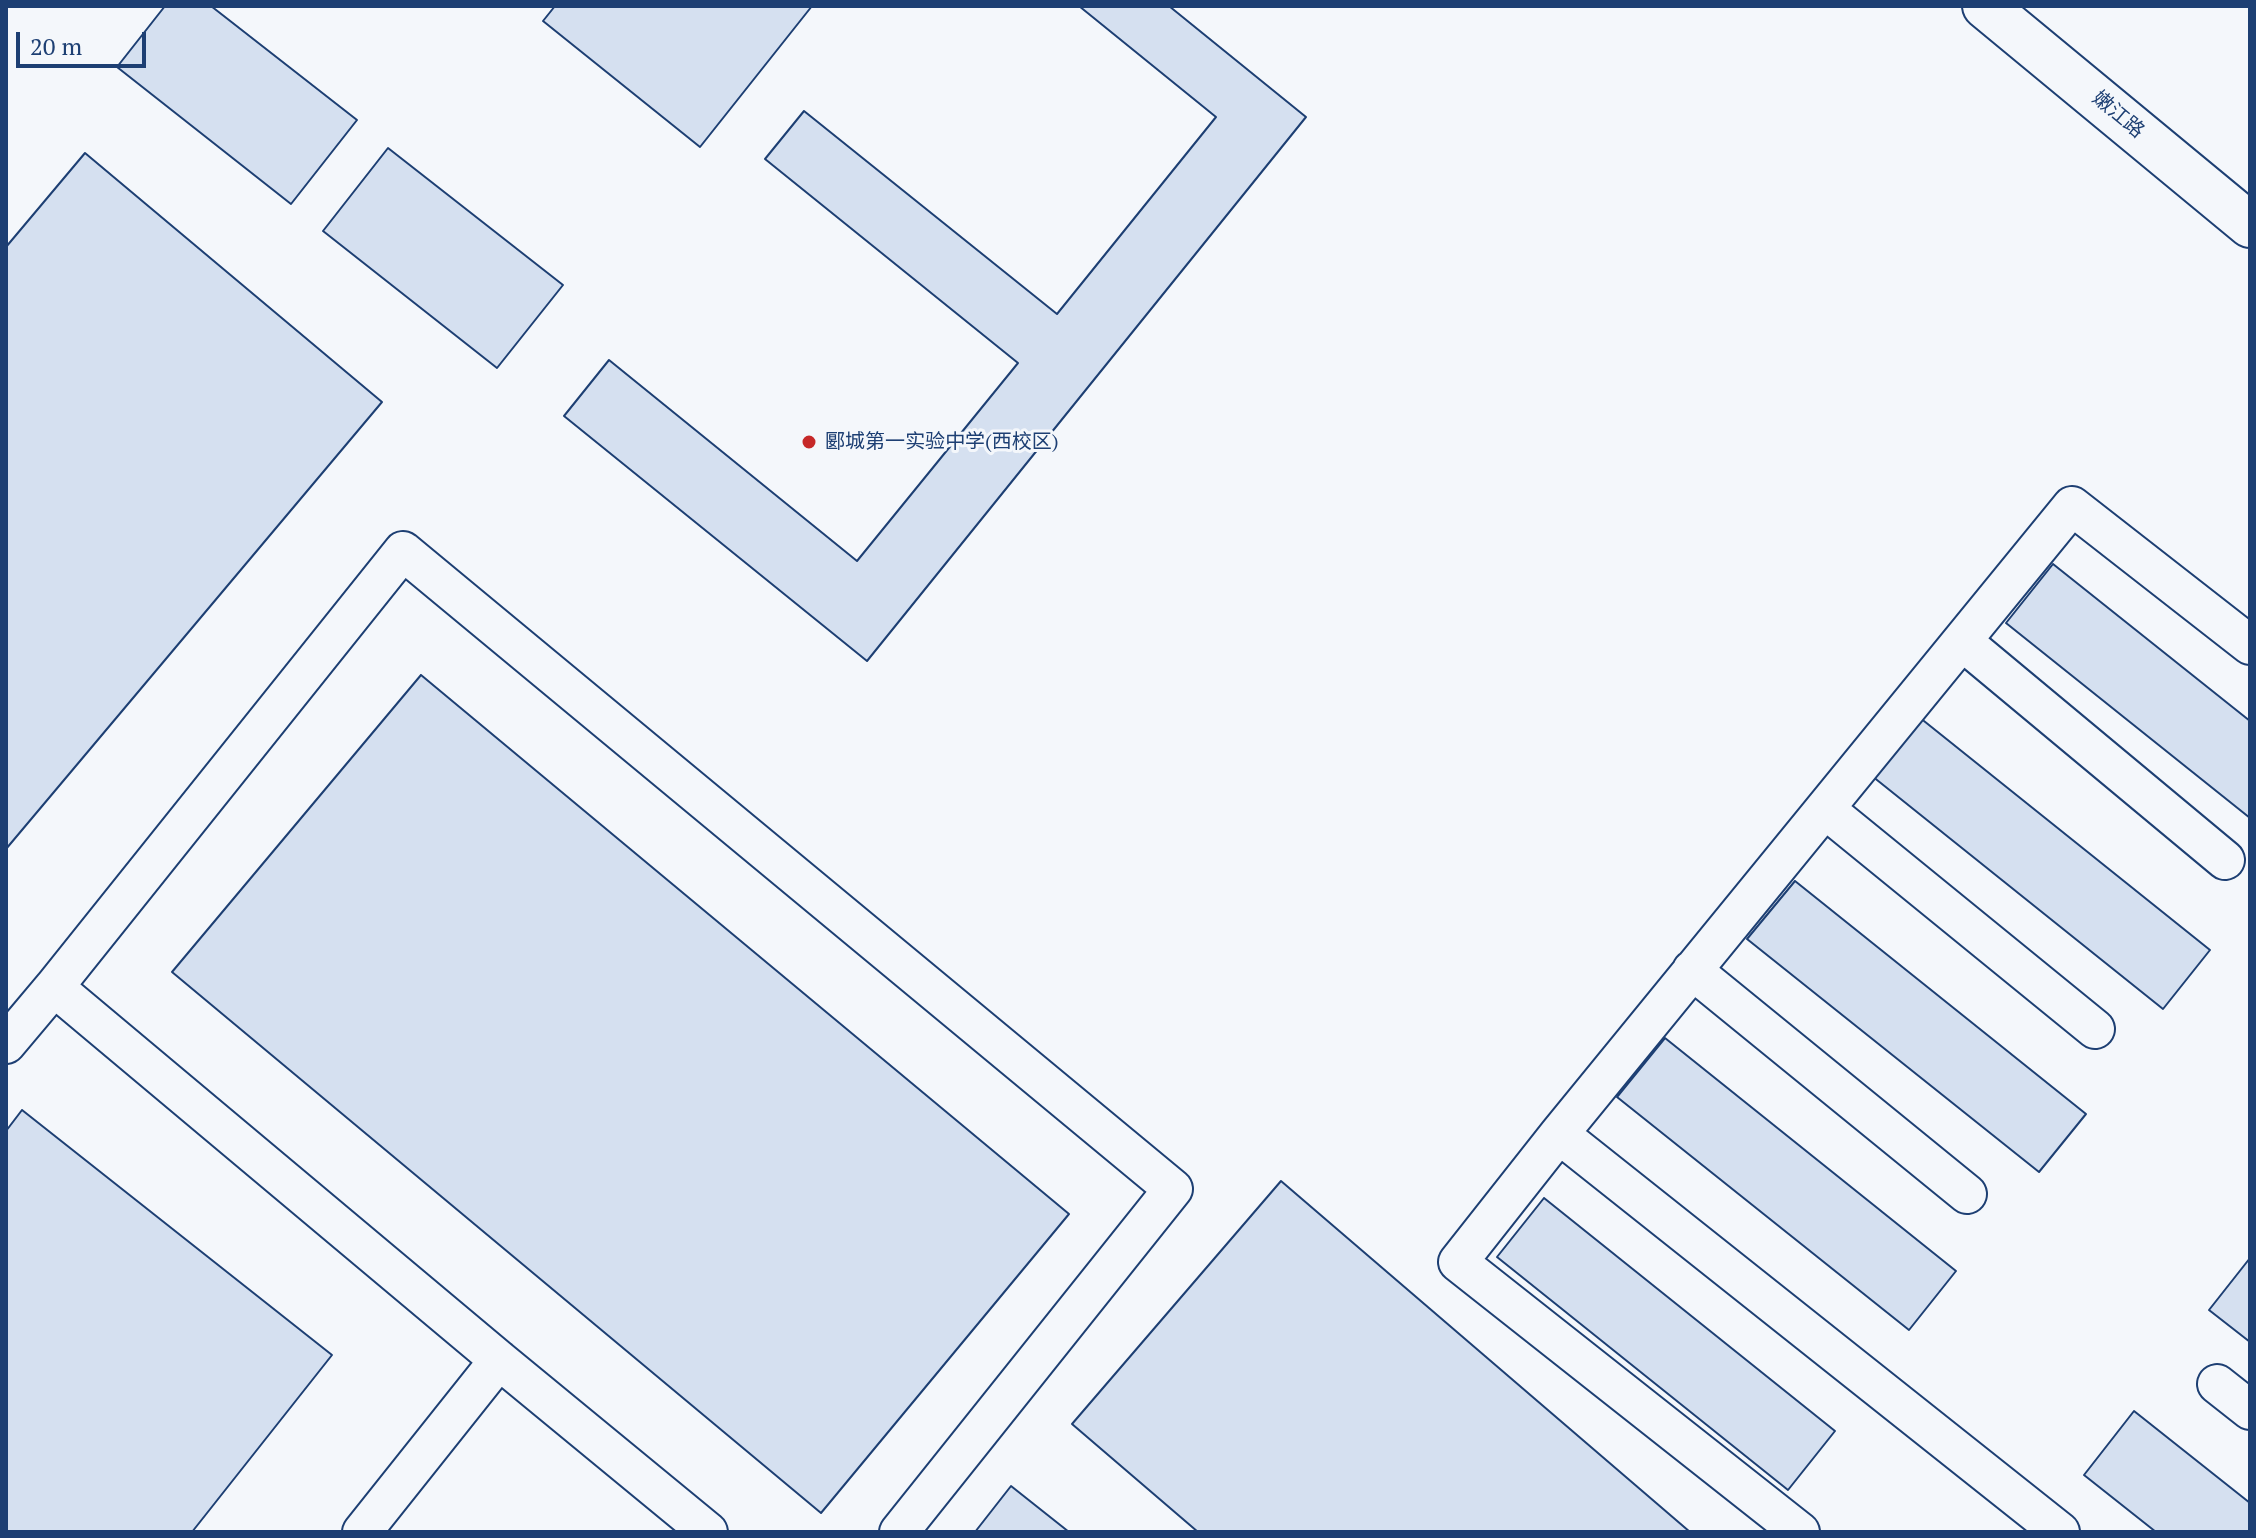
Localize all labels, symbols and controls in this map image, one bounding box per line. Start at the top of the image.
scale bar [20,16,150,66]
text: 20 m [30,30,82,62]
street label: 嫩江路 [2087,87,2149,143]
place label: 郾城第一实验中学(西校区) [825,430,1059,454]
marker: 郾城第一实验中学(西校区) [800,433,818,451]

